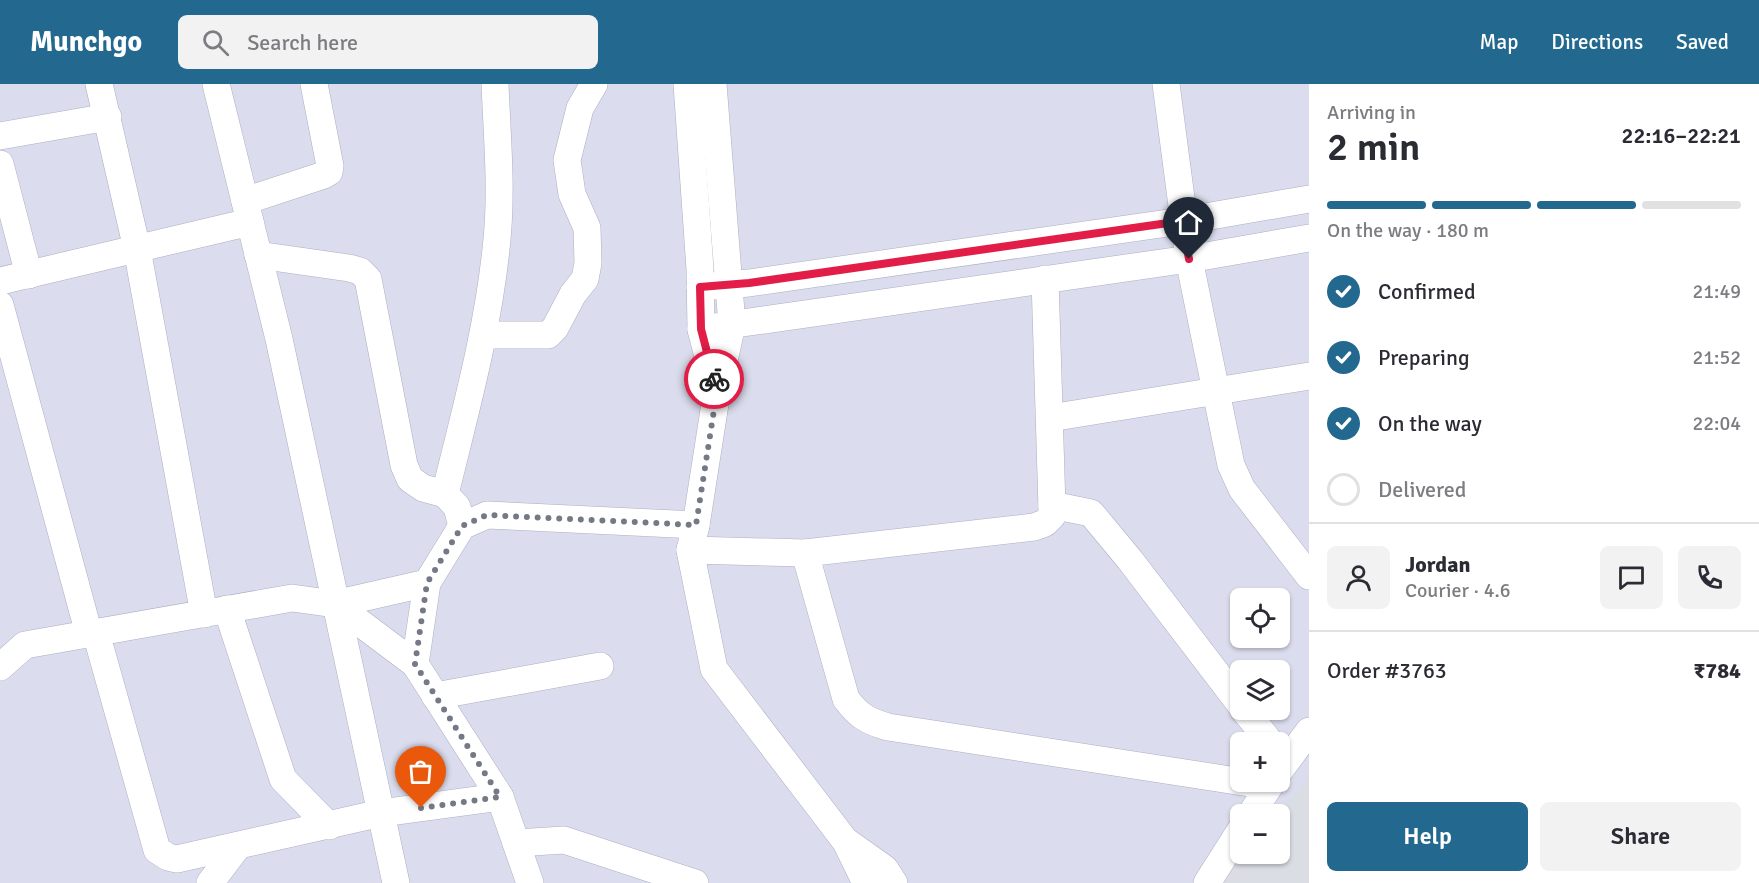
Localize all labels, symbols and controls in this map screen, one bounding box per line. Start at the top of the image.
search box [178,15,598,69]
text: Munchgo [30,25,142,59]
icon: search [199,26,232,59]
text: Search here [247,29,358,56]
text: Map [1480,29,1518,55]
text: Directions [1551,29,1643,55]
text: Saved [1676,29,1729,55]
text: Arriving in [1327,100,1416,125]
text: 22:16–22:21 [1622,122,1741,149]
text: 2 min [1327,123,1420,171]
pin [1163,197,1214,259]
icon: home [1172,206,1205,239]
text: On the way · 180 m [1327,218,1489,243]
icon: check [1327,275,1360,308]
text: Confirmed [1378,278,1476,305]
text: 21:49 [1692,279,1741,304]
icon: check [1327,341,1360,374]
text: Preparing [1378,344,1470,371]
text: 21:52 [1692,345,1741,370]
courier [684,349,744,409]
icon: bike [698,363,731,396]
icon: check [1327,407,1360,440]
text: On the way [1378,410,1482,437]
text: 22:04 [1692,411,1741,436]
text: Delivered [1378,476,1466,503]
button: person [1327,546,1390,609]
button: chat [1600,546,1663,609]
button: phone [1678,546,1741,609]
text: Jordan [1405,551,1471,578]
text: Courier · 4.6 [1405,578,1511,603]
map controls [1230,588,1290,864]
button: locate [1230,588,1290,648]
text: Order #3763 [1327,657,1447,684]
text: ₹784 [1693,657,1741,684]
button: layers [1230,660,1290,720]
button: + [1230,732,1290,792]
pin [395,746,446,808]
icon: bag [404,755,437,788]
button: Help [1327,802,1528,871]
button: Share [1540,802,1741,871]
button: − [1230,804,1290,864]

